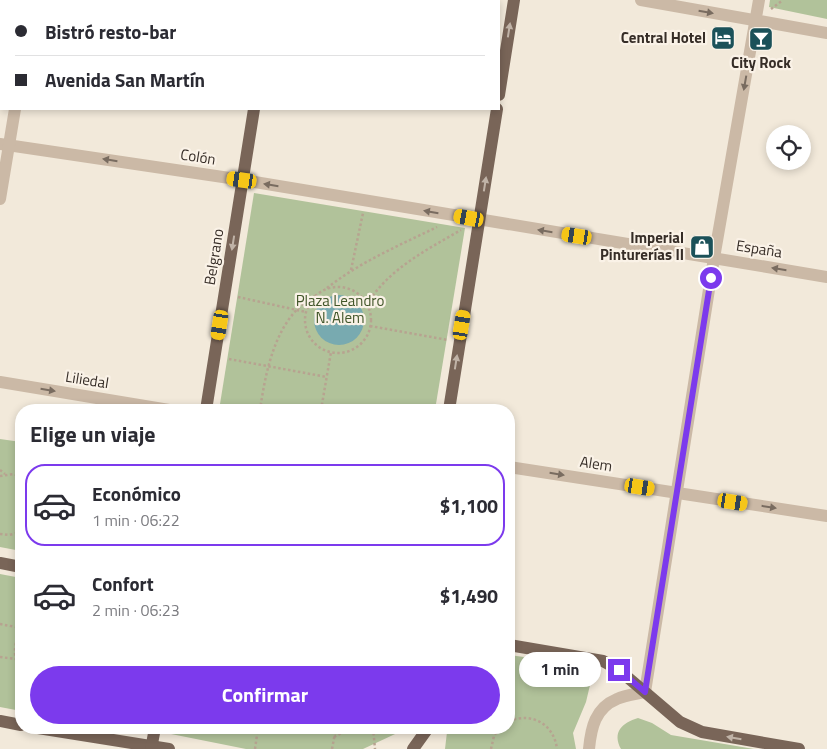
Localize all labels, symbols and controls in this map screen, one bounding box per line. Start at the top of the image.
one-way arrow [699,8,715,16]
text: Bistró resto-bar [45,17,176,46]
one-way arrow [505,22,513,38]
hotel icon: Central Hotel [710,25,736,51]
place label: Central Hotel [621,26,706,49]
bar icon: City Rock [748,26,774,52]
place label: City Rock [731,51,791,74]
text: Avenida San Martín [45,65,205,94]
one-way arrow [740,75,748,91]
map controls [766,125,811,170]
button: locate [766,125,811,170]
street label: Colón [179,142,217,171]
one-way arrow [102,156,118,164]
car [226,170,257,190]
one-way arrow [481,176,489,192]
one-way arrow [262,180,278,188]
one-way arrow [423,207,439,215]
car [452,208,485,228]
one-way arrow [537,226,553,234]
car [561,226,592,246]
place label: Imperial Pinturerías II [600,226,684,266]
street label: Belgrano [198,227,229,287]
shop icon: Imperial Pinturerías II [689,234,715,260]
street label: España [734,234,784,264]
one-way arrow [228,236,236,252]
one-way arrow [771,264,787,272]
route start [700,267,722,289]
park label: Plaza Leandro N. Alem [296,289,384,329]
car [210,309,229,341]
car [452,309,471,341]
one-way arrow [453,354,461,370]
street label: Liliedal [64,365,110,394]
one-way arrow [40,386,56,394]
text: Elige un viaje [30,417,156,451]
street label: Alem [578,450,614,477]
one-way arrow [549,471,565,479]
car [624,477,655,497]
text: Económico [92,479,181,508]
icon: car [32,483,77,528]
text: $1,100 [440,491,498,520]
car [717,492,748,512]
one-way arrow [762,503,778,511]
text: 1 min · 06:22 [92,508,180,532]
text: Confort [92,569,154,598]
icon: car [32,573,77,618]
text: $1,490 [440,581,498,610]
text: 2 min · 06:23 [92,598,180,622]
callout: 1 min [519,652,602,688]
text: 1 min [541,657,579,681]
route end [608,659,630,681]
button: Confirmar [30,666,500,724]
one-way arrow [726,733,742,741]

